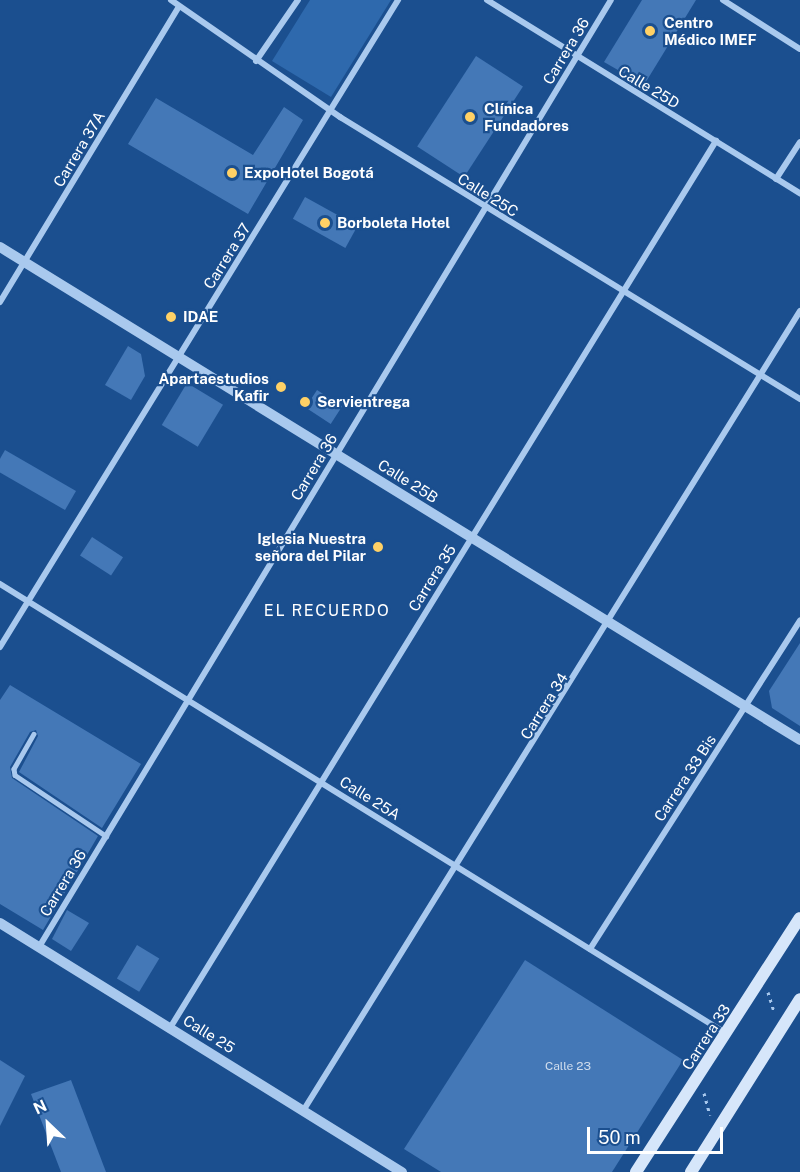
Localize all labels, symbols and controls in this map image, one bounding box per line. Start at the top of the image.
place label: Centro Médico IMEF [664,13,757,48]
street label: Carrera 36 [539,14,593,88]
marker: Centro Médico IMEF [641,22,659,40]
street label: Calle 25D [615,62,683,112]
place label: Clínica Fundadores [484,99,569,134]
street label: Carrera 37A [49,108,109,190]
marker: Clínica Fundadores [461,108,479,126]
place label: ExpoHotel Bogotá [244,164,374,182]
marker: ExpoHotel Bogotá [225,166,239,180]
street label: Calle 25C [454,169,522,221]
place label: Borboleta Hotel [337,214,450,232]
marker: Borboleta Hotel [318,216,332,230]
street label: Carrera 37 [200,220,254,292]
place label: IDAE [183,308,218,326]
marker: IDAE [164,310,178,324]
place label: Apartaestudios Kafir [158,369,269,404]
marker: Apartaestudios Kafir [274,380,288,394]
place label: Servientrega [317,393,410,411]
marker: Servientrega [298,395,312,409]
street label: Carrera 36 [287,430,341,504]
street label: Calle 25B [375,455,441,507]
place label: Iglesia Nuestra señora del Pilar [255,529,366,564]
marker: Iglesia Nuestra señora del Pilar [371,540,385,554]
street label: Carrera 35 [404,541,460,615]
district label: EL RECUERDO [264,601,390,621]
street label: Carrera 34 [516,669,572,743]
street label: Carrera 33 Bis [650,731,720,825]
street label: Calle 25A [336,772,404,824]
street label: Carrera 36 [36,846,90,920]
street label: Carrera 33 [678,1001,734,1073]
street label: Calle 25 [180,1011,238,1057]
house number: Calle 23 [545,1060,591,1074]
north arrow [18,1094,78,1154]
text: N [30,1096,50,1118]
scale bar [590,1115,726,1153]
text: 50 m [598,1127,641,1148]

